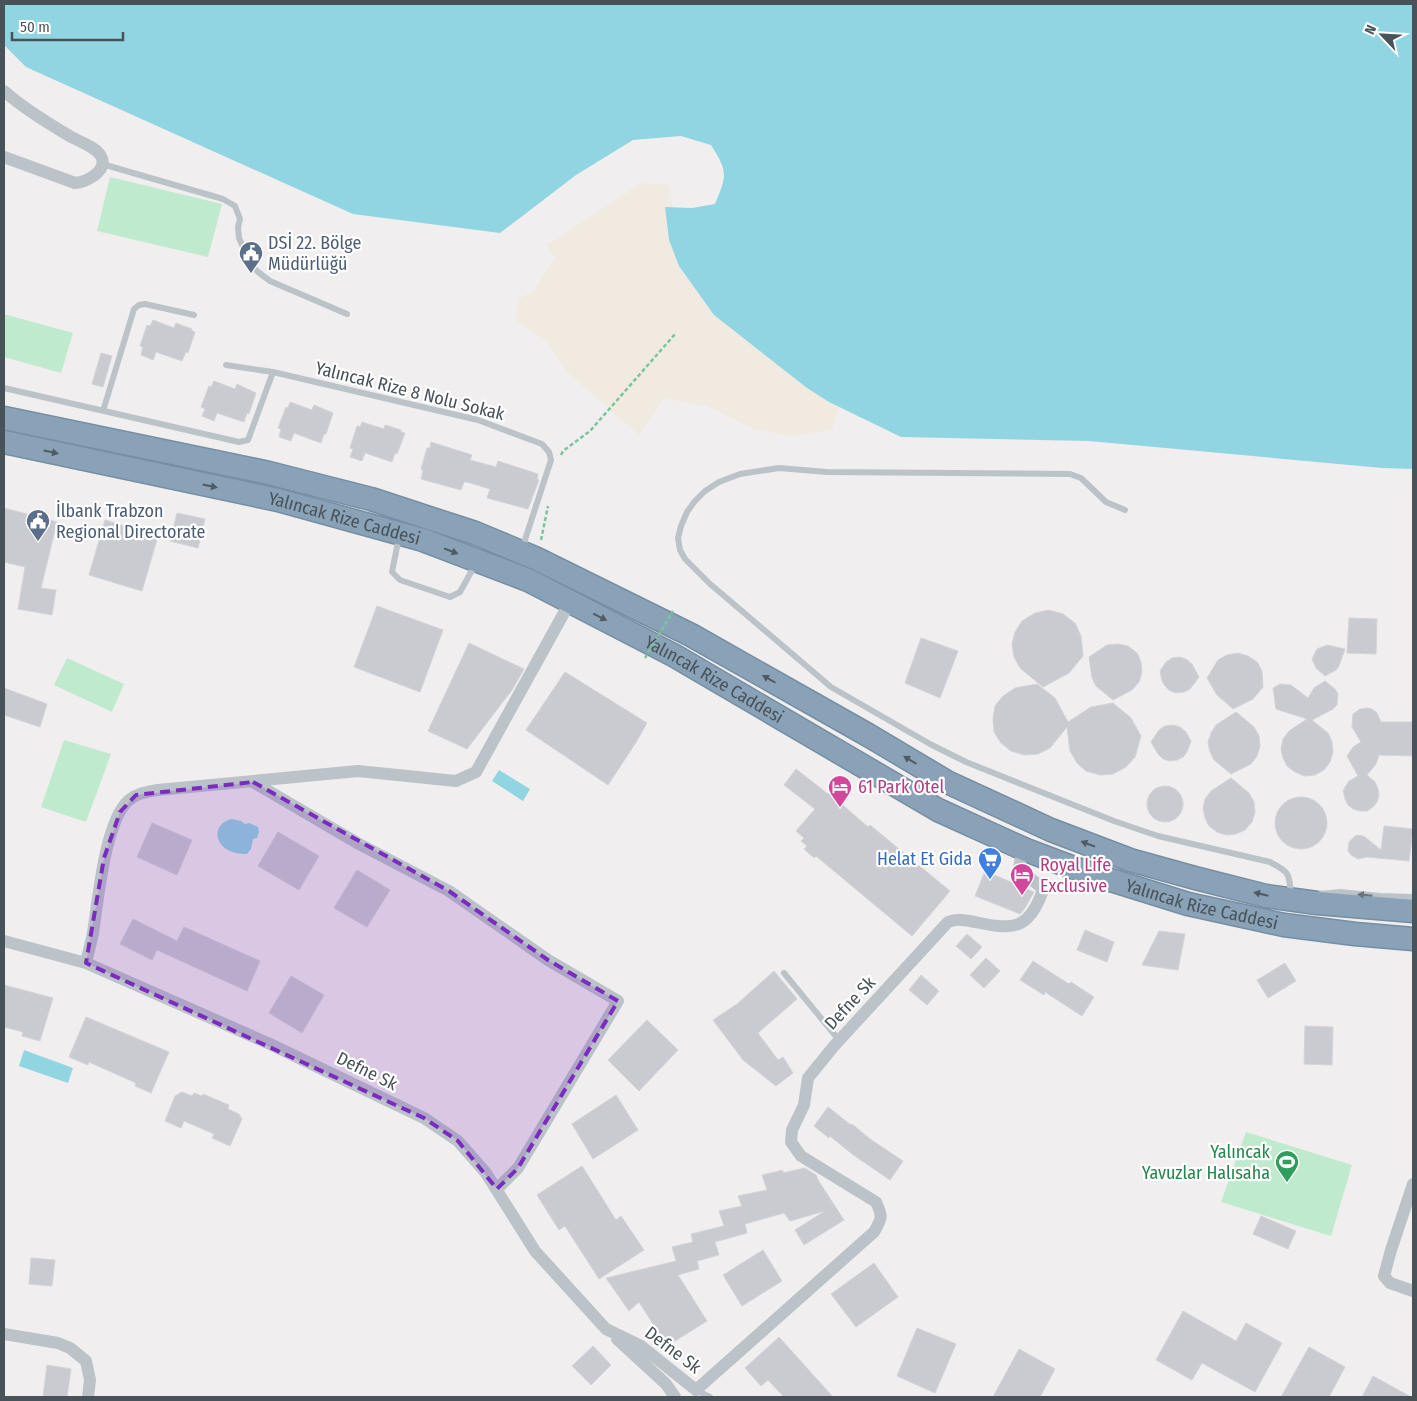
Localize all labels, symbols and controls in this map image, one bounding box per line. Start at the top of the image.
scale bar [12,10,124,42]
north arrow [1357,10,1407,60]
text: 50 m [20,18,50,36]
text: N [1361,22,1380,37]
place label: DSİ 22. Bölge Müdürlüğü [268,232,361,275]
public building icon: DSİ 22. Bölge Müdürlüğü [238,240,264,274]
street label: Yalıncak Rize 8 Nolu Sokak [313,357,507,425]
one-way arrow [44,448,59,456]
one-way arrow [203,482,218,490]
street label: Yalıncak Rize Caddesi [266,487,423,550]
place label: İlbank Trabzon Regional Directorate [56,500,206,543]
public building icon: İlbank Trabzon Regional Directorate [25,508,51,542]
one-way arrow [444,548,459,555]
one-way arrow [592,613,607,621]
street label: Yalıncak Rize Caddesi [641,631,788,728]
one-way arrow [762,674,775,683]
one-way arrow [903,755,916,764]
hotel icon: 61 Park Otel [827,774,853,808]
place label: 61 Park Otel [858,776,944,798]
one-way arrow [1080,840,1095,848]
supermarket icon: Helat Et Gida [977,846,1003,880]
place label: Helat Et Gida [877,848,972,870]
place label: Royal Life Exclusive [1040,854,1111,897]
hotel icon: Royal Life Exclusive [1009,862,1035,896]
street label: Yalıncak Rize Caddesi [1123,874,1280,934]
one-way arrow [1253,890,1268,898]
one-way arrow [1356,891,1372,899]
street label: Defne Sk [820,971,881,1034]
street label: Defne Sk [333,1047,401,1095]
place label: Yalıncak Yavuzlar Halısaha [1142,1141,1271,1184]
sports icon: Yalıncak Yavuzlar Halısaha [1274,1149,1300,1183]
street label: Defne Sk [641,1322,706,1379]

